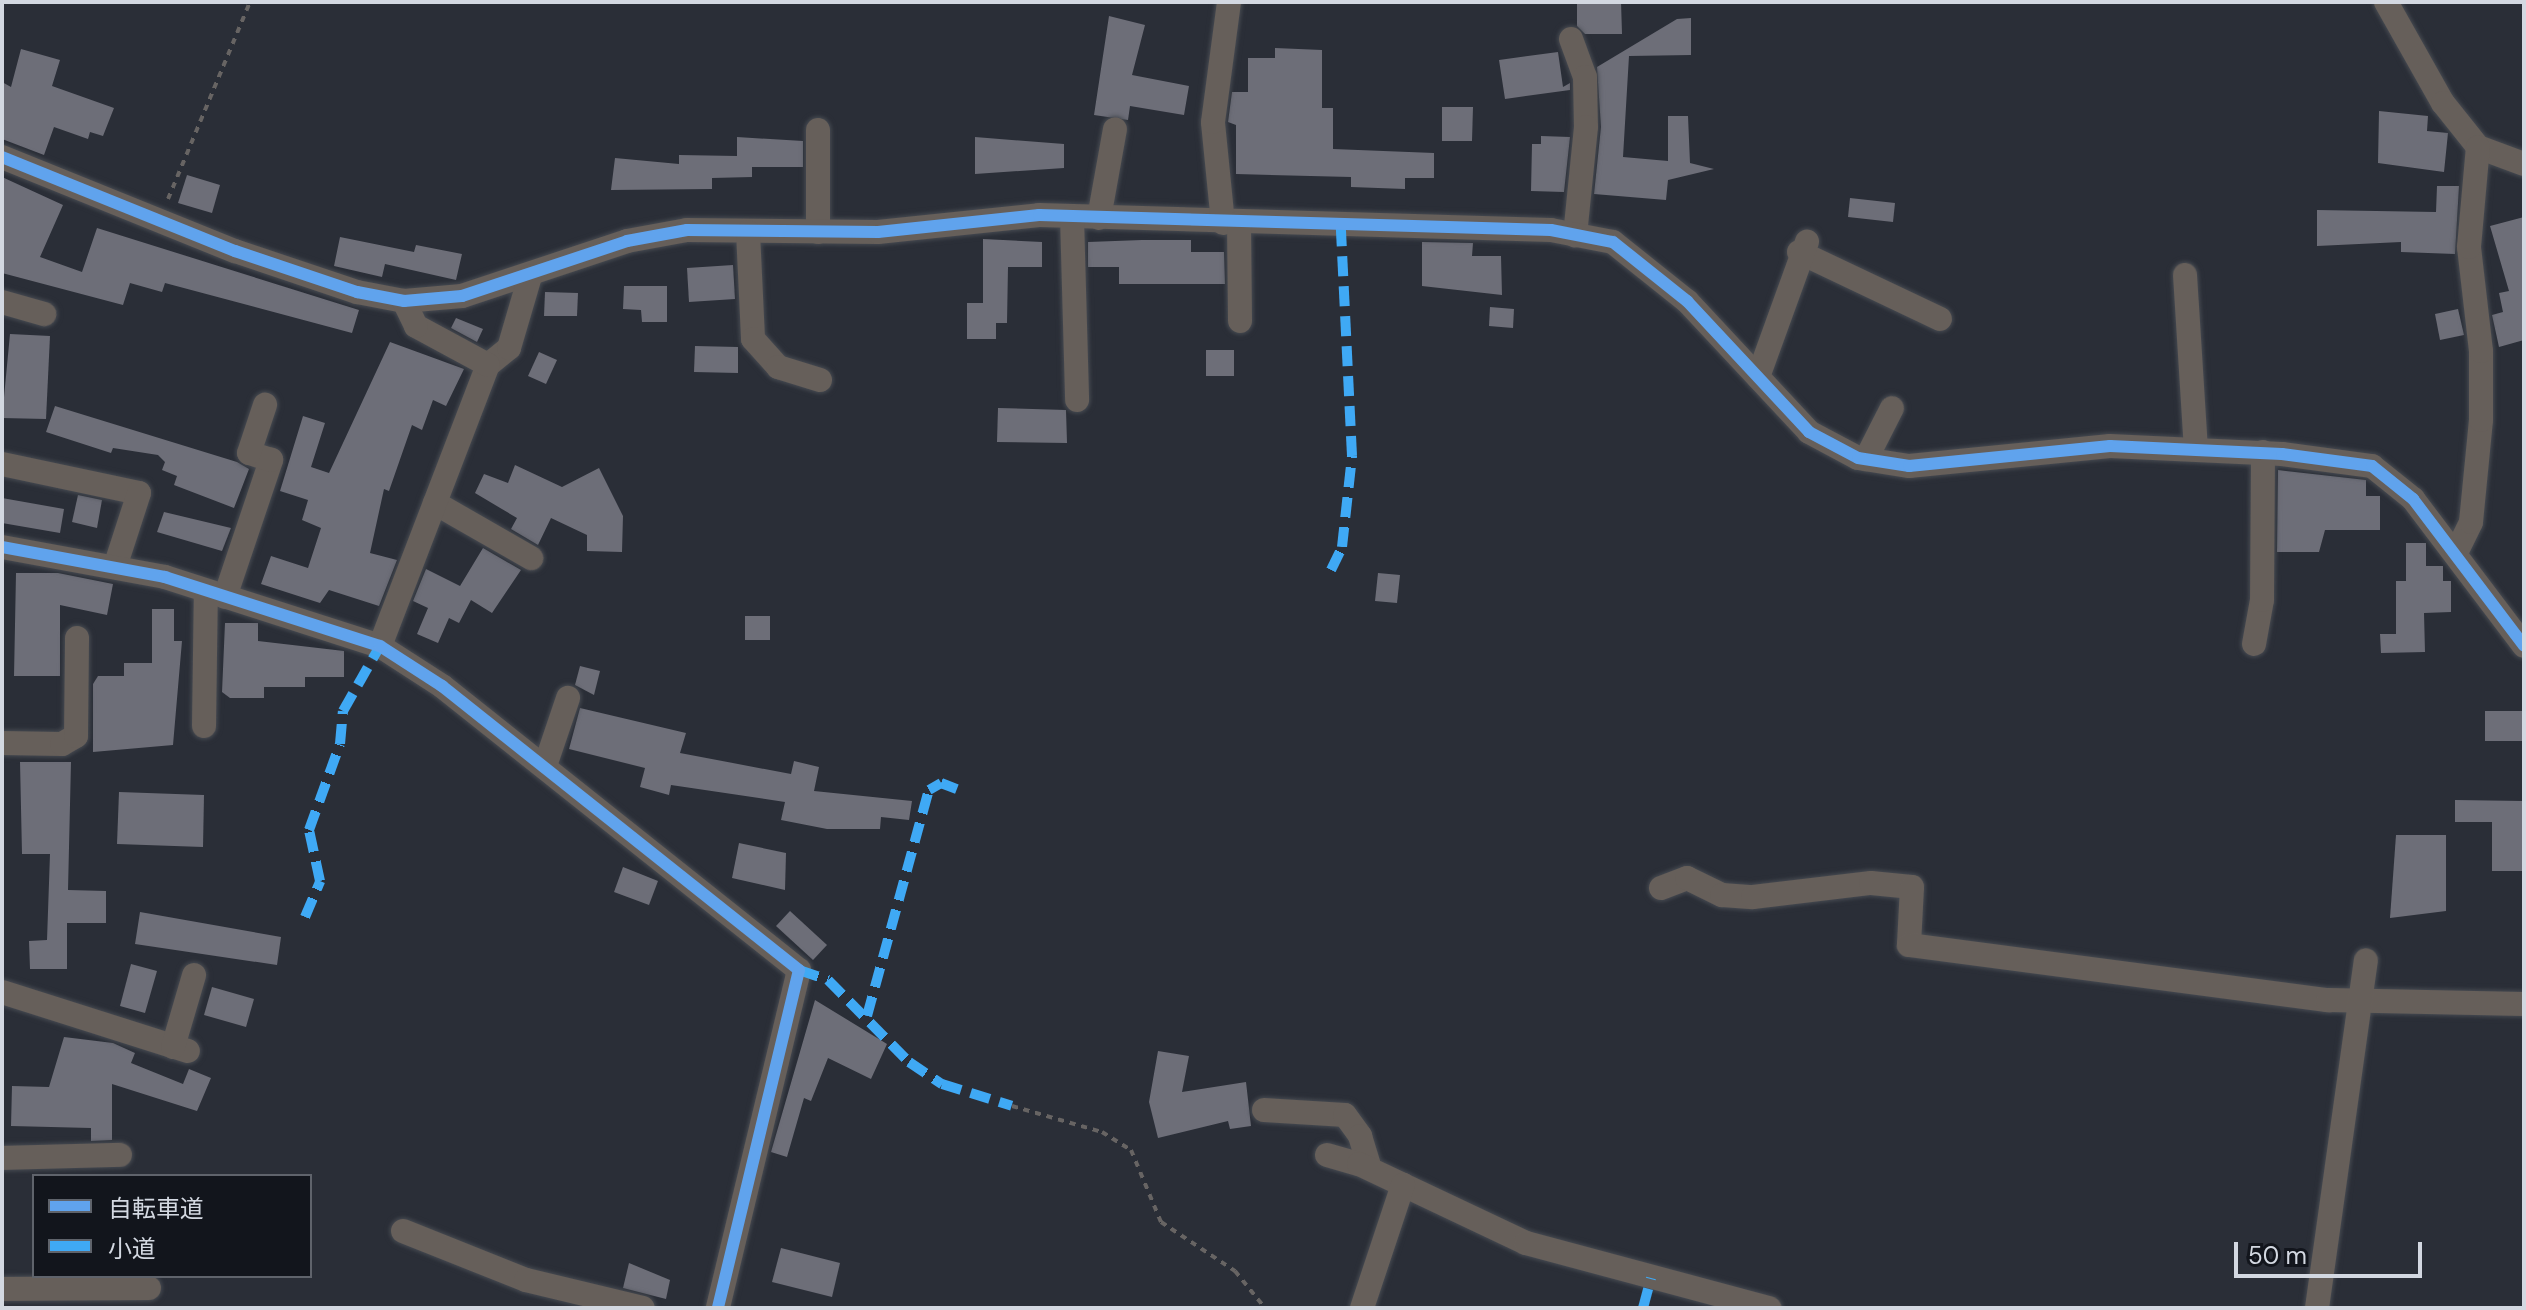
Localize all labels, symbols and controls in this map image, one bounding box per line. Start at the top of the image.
legend [32,1174,312,1278]
text: 自転車道 [108,1193,204,1224]
scale bar [2238,1226,2426,1276]
text: 小道 [108,1233,156,1264]
text: 50 m [2248,1240,2307,1271]

